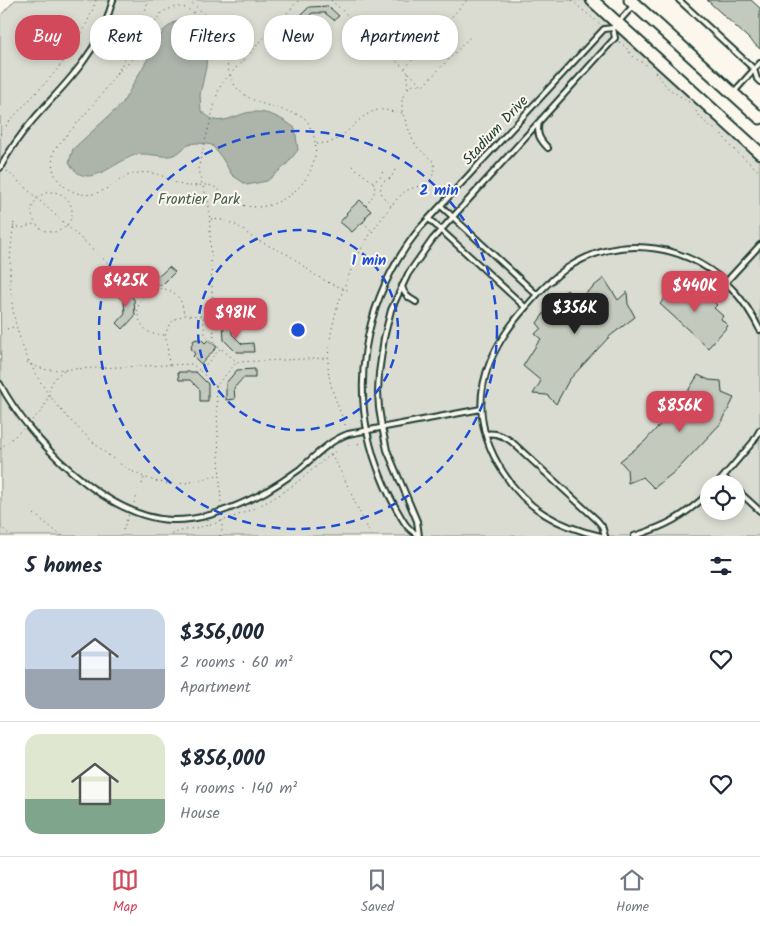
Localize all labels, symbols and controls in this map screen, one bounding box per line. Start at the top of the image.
chip: Buy [15,15,80,60]
chip: Rent [90,15,161,60]
chip: Filters [171,15,254,60]
chip: New [264,15,332,60]
chip: Apartment [342,15,458,60]
street label: Stadium Drive [457,90,535,171]
text: 2 min [419,179,459,203]
park label: Frontier Park [158,188,241,212]
text: 1 min [352,249,386,273]
pin: $425K [91,266,161,308]
text: $425K [103,269,149,294]
pin: $440K [660,270,730,313]
text: $440K [673,274,717,299]
pin: $356K [540,292,610,335]
text: $356K [553,296,597,321]
pin: $981K [201,298,271,340]
text: $981K [215,301,257,326]
centre of rings [289,321,307,339]
pin: $856K [645,390,715,433]
text: $856K [657,394,703,419]
map controls [700,475,745,520]
button: locate [700,475,745,520]
text: 5 homes [25,550,102,583]
icon: filters [707,552,735,580]
text: $356,000 [180,617,264,650]
icon: home [65,629,125,689]
icon: heart [707,645,735,673]
text: 2 rooms · 60 m² [180,650,293,675]
text: Apartment [180,675,251,700]
text: $856,000 [180,743,265,776]
icon: home [65,754,125,814]
icon: heart [707,770,735,798]
text: 4 rooms · 140 m² [180,776,297,801]
text: House [180,801,220,826]
tab: Map [111,866,139,918]
tab: Saved [361,866,394,918]
tab: Home [616,866,649,918]

